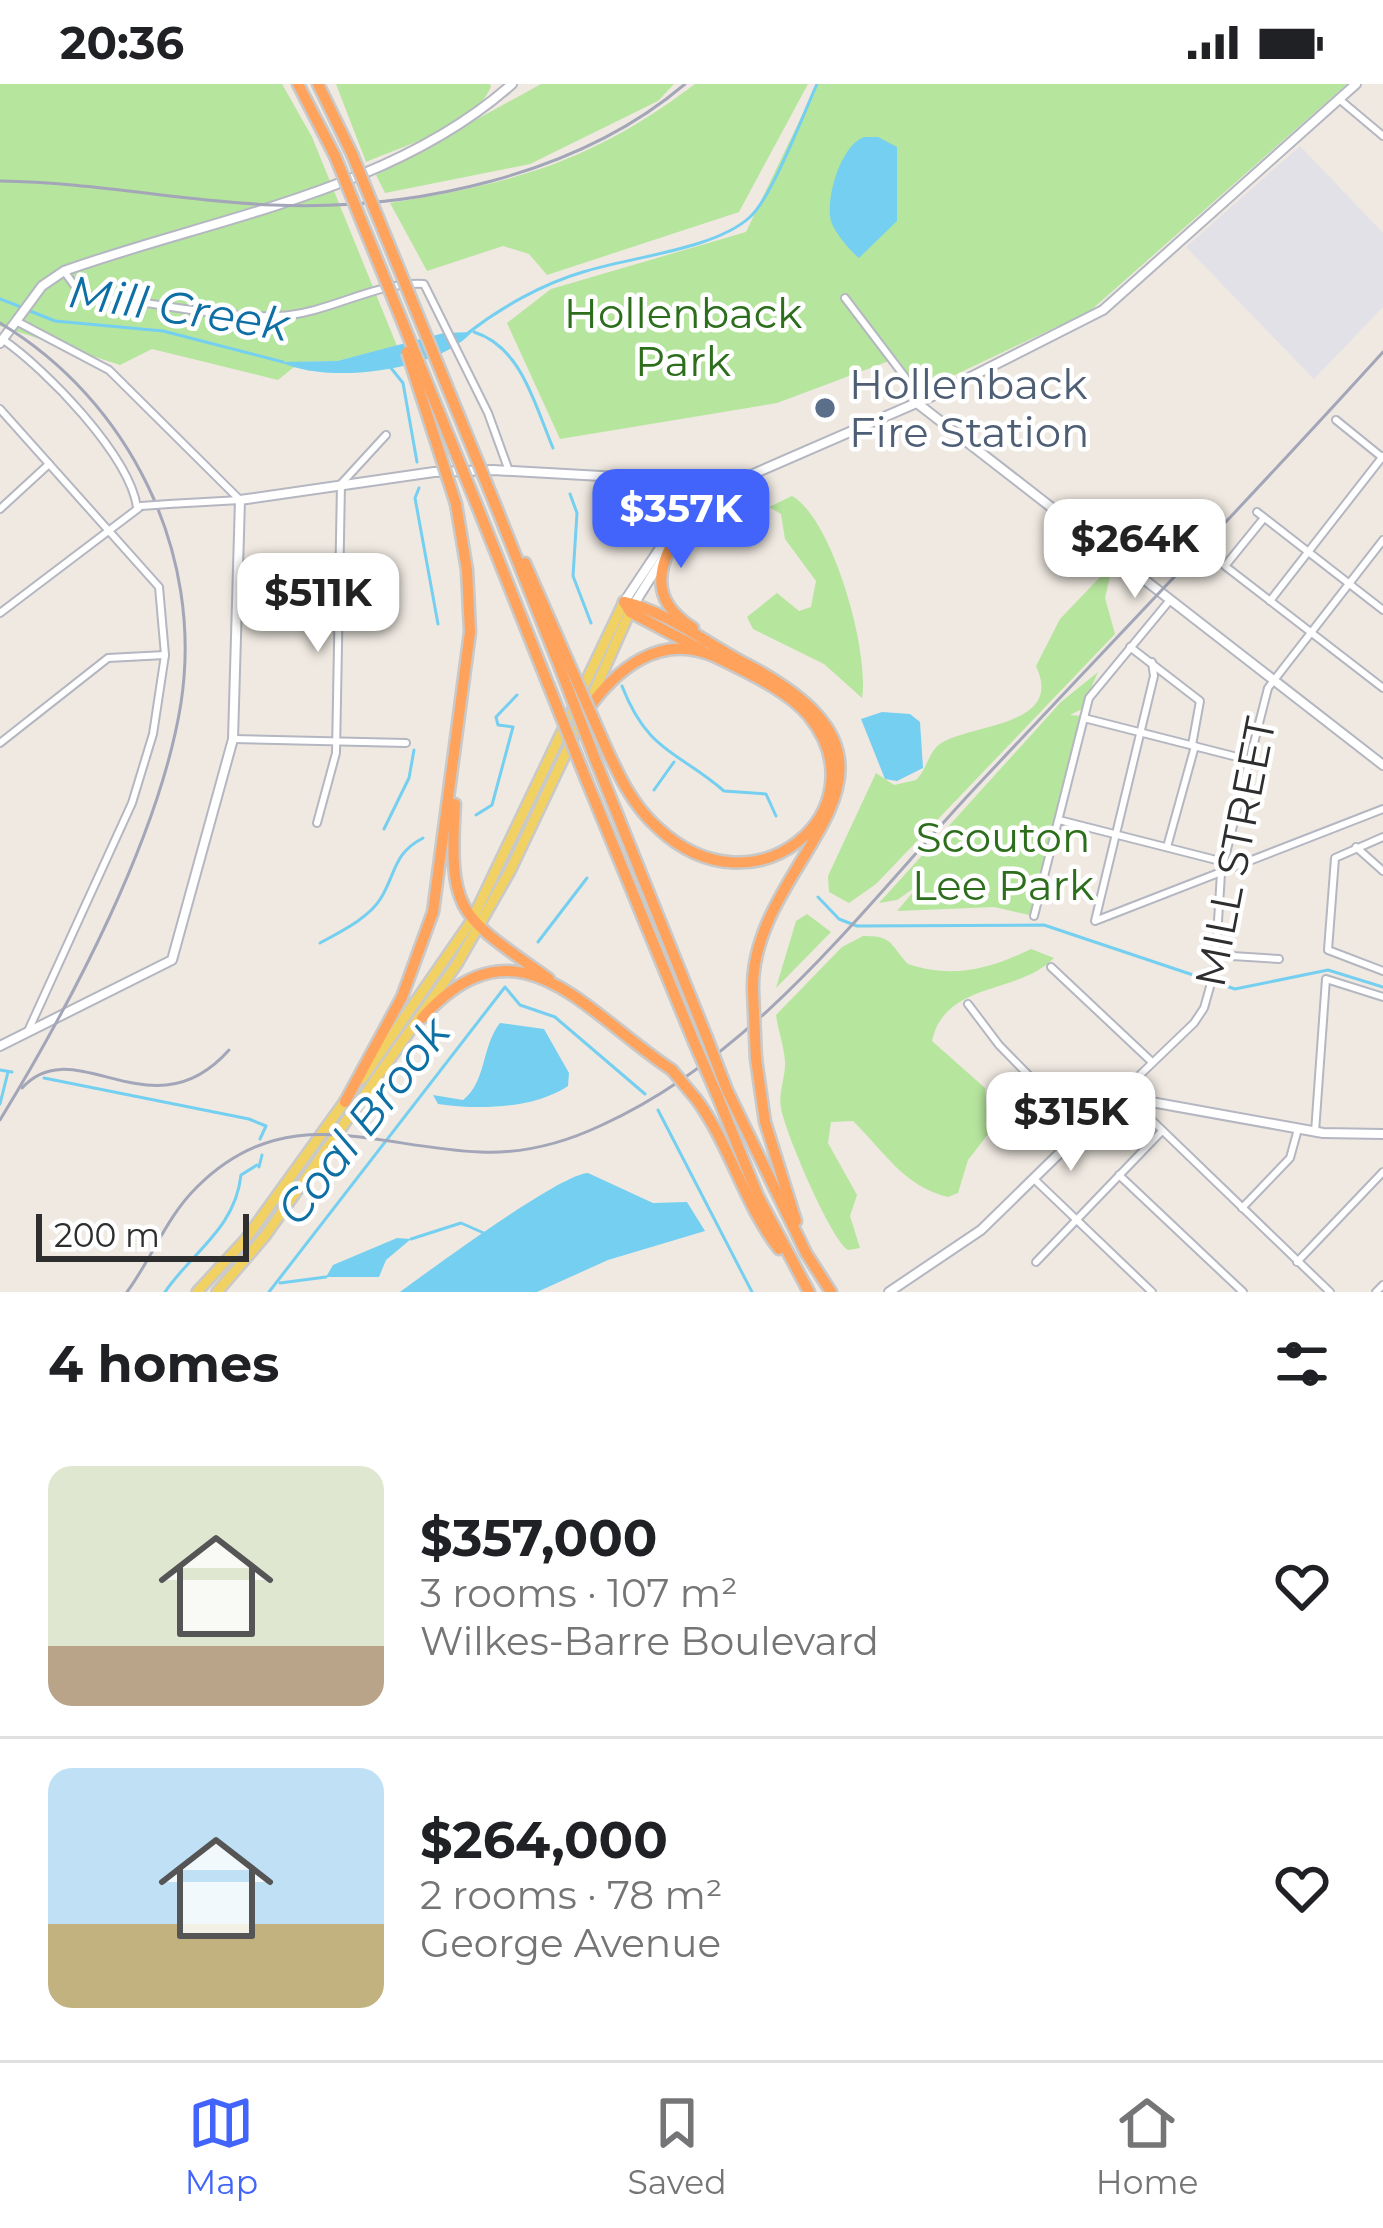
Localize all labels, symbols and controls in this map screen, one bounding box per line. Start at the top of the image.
text: 20:36 [60,15,184,70]
water label: Mill Creek [65,263,295,352]
park label: Hollenback Park [564,287,802,387]
place label: Hollenback Fire Station [849,358,1089,458]
marker: Hollenback Fire Station [812,395,838,421]
pin: $357K [597,469,765,571]
text: $357K [619,484,743,532]
pin: $264K [1051,499,1219,601]
text: $264K [1071,514,1199,562]
pin: $511K [234,553,402,655]
text: $511K [264,568,372,616]
street label: MILL STREET [1183,713,1287,991]
park label: Scouton Lee Park [912,811,1094,911]
water label: Coal Brook [264,1004,462,1236]
pin: $315K [987,1072,1155,1174]
text: $315K [1013,1087,1129,1135]
scale bar [36,1208,249,1261]
text: 200 m [54,1215,160,1255]
icon: filters [1269,1331,1335,1397]
text: 4 homes [48,1333,279,1395]
text: $357,000 [420,1507,658,1569]
icon: home [144,1514,288,1658]
icon: heart [1269,1553,1335,1619]
text: 3 rooms · 107 m² [420,1569,738,1617]
text: Wilkes-Barre Boulevard [420,1617,879,1665]
text: $264,000 [420,1809,668,1871]
icon: home [144,1816,288,1960]
icon: heart [1269,1855,1335,1921]
text: 2 rooms · 78 m² [420,1871,723,1919]
text: George Avenue [420,1919,721,1967]
tab: Map [185,2090,258,2202]
tab: Saved [627,2090,727,2202]
tab: Home [1096,2090,1198,2202]

